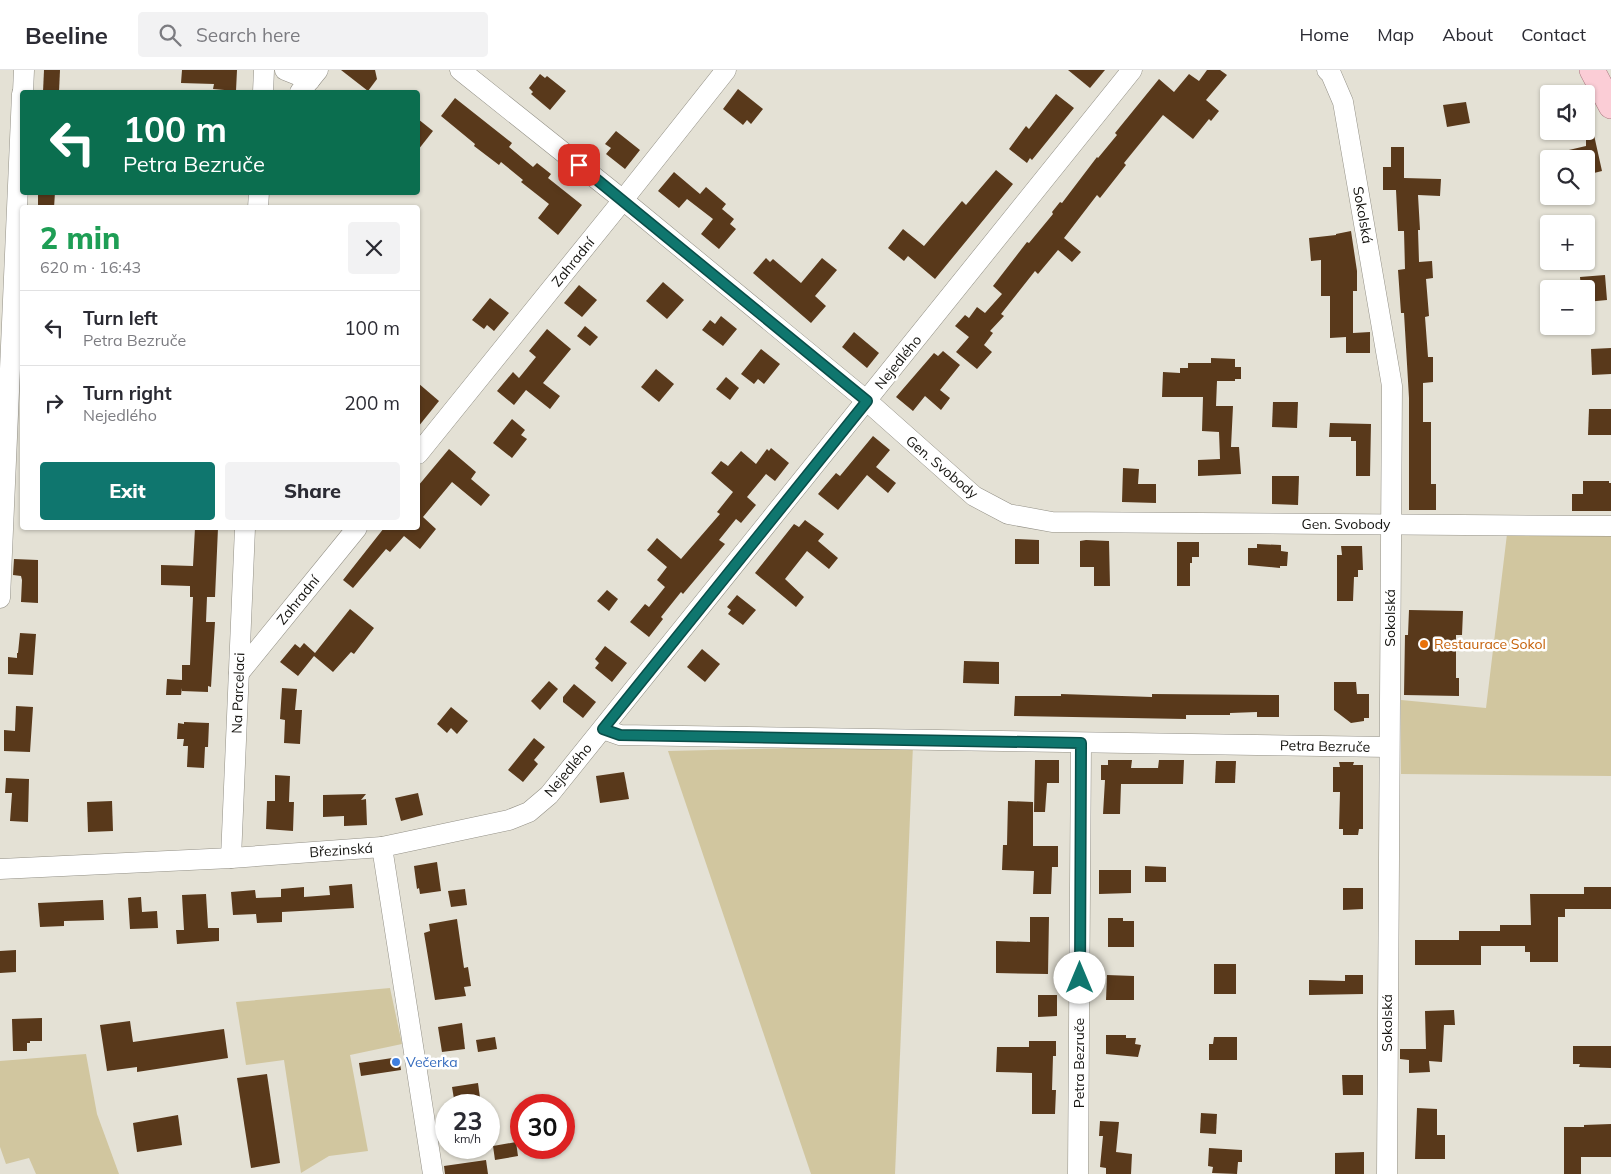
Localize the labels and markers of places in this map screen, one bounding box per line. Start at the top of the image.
pin [558,144,600,186]
place label: Restaurace Sokol [1434,635,1546,653]
marker: Restaurace Sokol [1418,638,1430,650]
place label: Večerka [406,1053,458,1071]
marker: Večerka [390,1056,402,1068]

